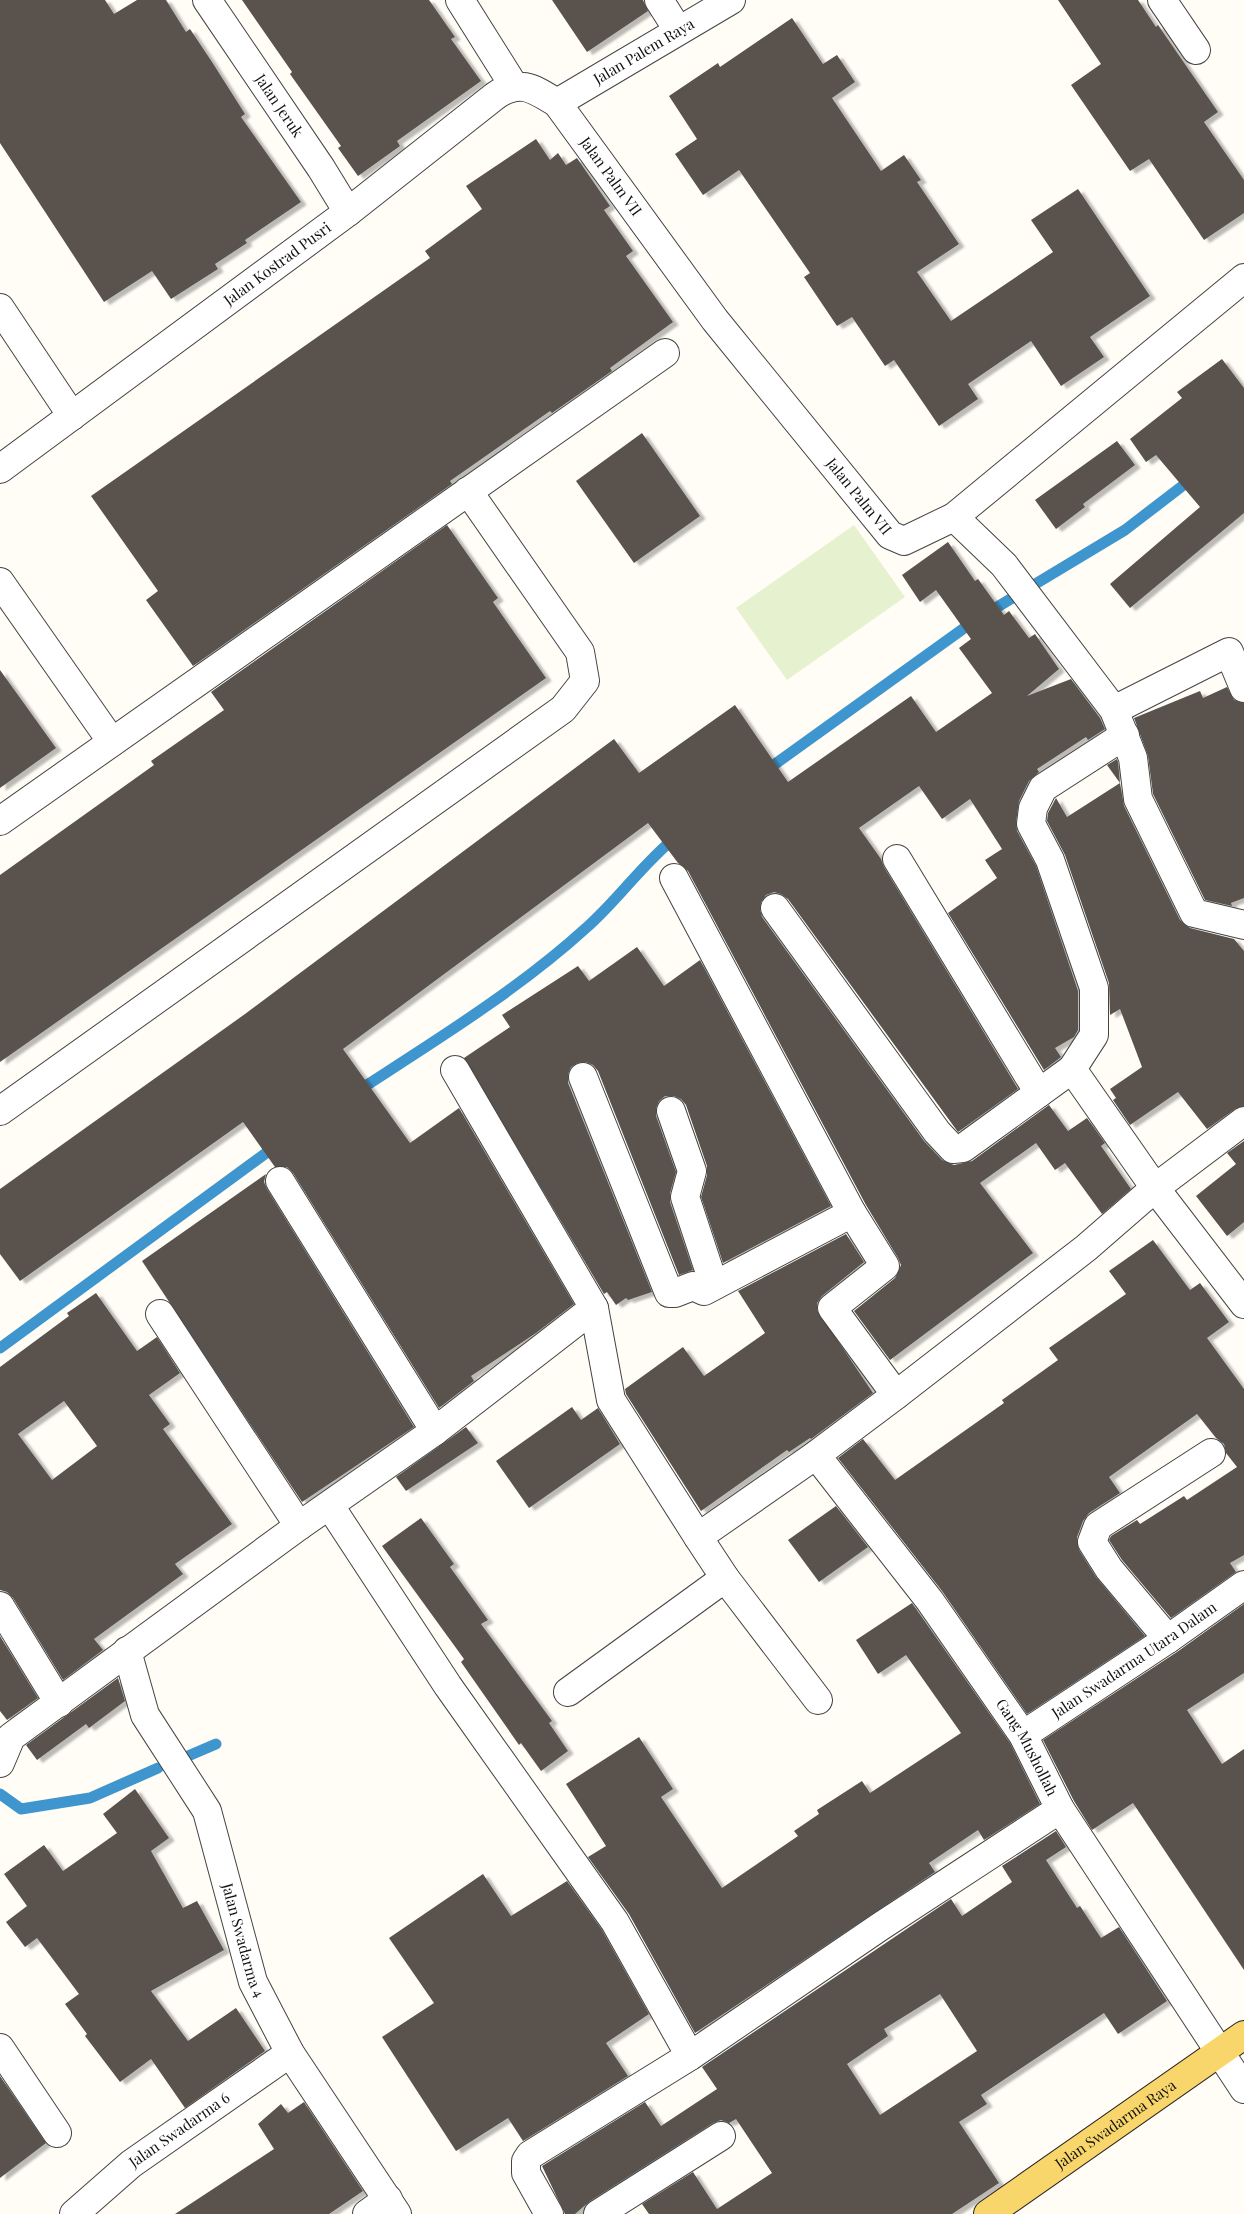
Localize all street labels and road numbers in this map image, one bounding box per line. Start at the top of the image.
street label: Jalan Palem Raya [589,13,698,89]
street label: Jalan Jeruk [251,69,309,142]
street label: Jalan Palm VII [575,132,647,220]
street label: Jalan Kostrad Pusri [218,217,335,310]
street label: Jalan Palm VII [822,453,897,538]
street label: Jalan Swadarma Utara Dalam [1047,1596,1221,1723]
street label: Gang Mushollah [992,1695,1063,1799]
street label: Jalan Swadarma 4 [218,1880,270,2000]
street label: Jalan Swadarma Raya [1050,2074,1180,2174]
street label: Jalan Swadarma 6 [124,2087,234,2172]

